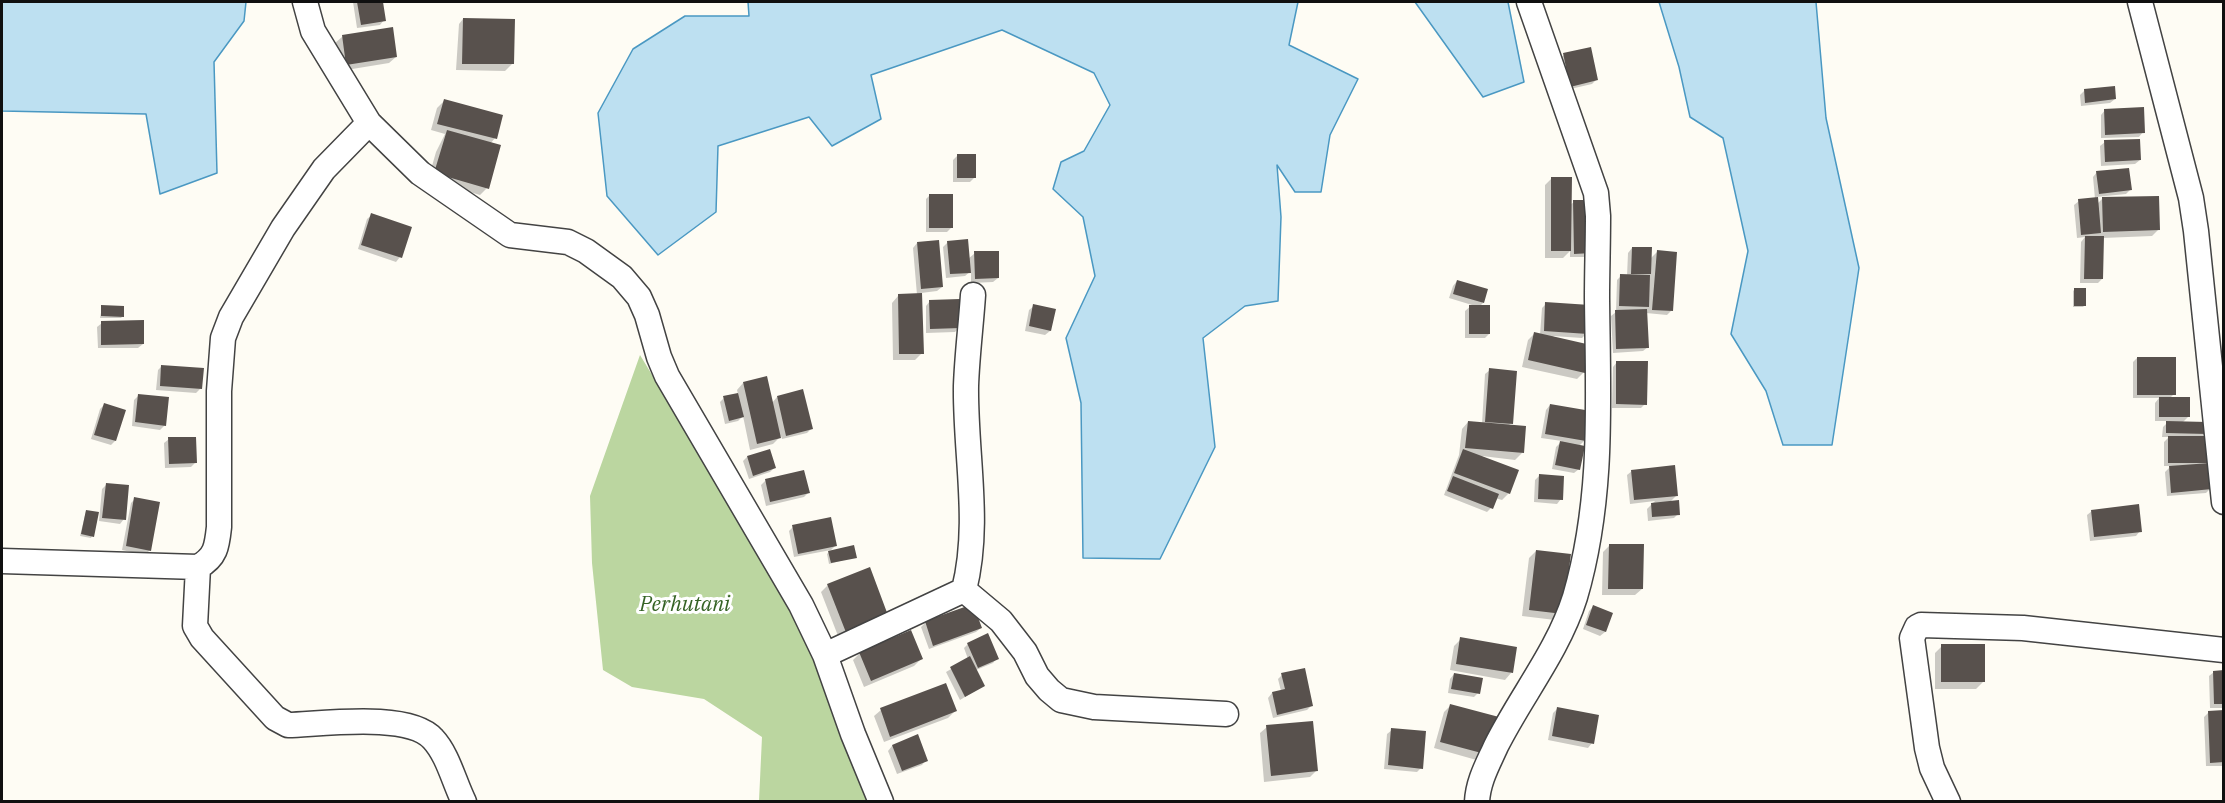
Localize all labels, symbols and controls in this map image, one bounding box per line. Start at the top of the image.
park label: Perhutani [640,592,730,618]

